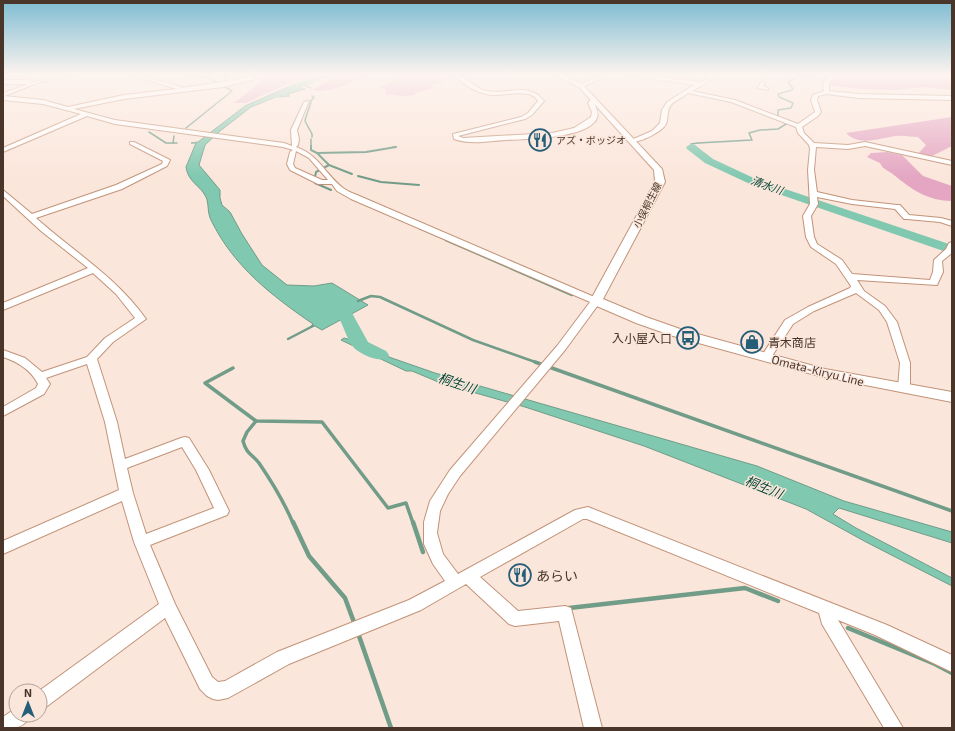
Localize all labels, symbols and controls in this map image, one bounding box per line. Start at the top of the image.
restaurant icon: アズ・ポッジオ [527,127,553,153]
place label: アズ・ポッジオ [556,134,626,146]
water label: 清水川 [749,173,786,197]
street label: 小俣桐生線 [630,180,664,230]
bus stop icon: 入小屋入口 [675,325,701,351]
shop icon: 青木商店 [739,329,765,355]
place label: 入小屋入口 [612,331,672,345]
place label: 青木商店 [768,335,816,349]
street label: Omata-Kiryu Line [770,352,866,388]
water label: 桐生川 [436,369,480,398]
water label: 桐生川 [743,472,787,502]
restaurant icon: あらい [507,562,533,588]
place label: あらい [536,567,578,584]
north arrow [8,683,48,723]
text: N [24,686,32,699]

